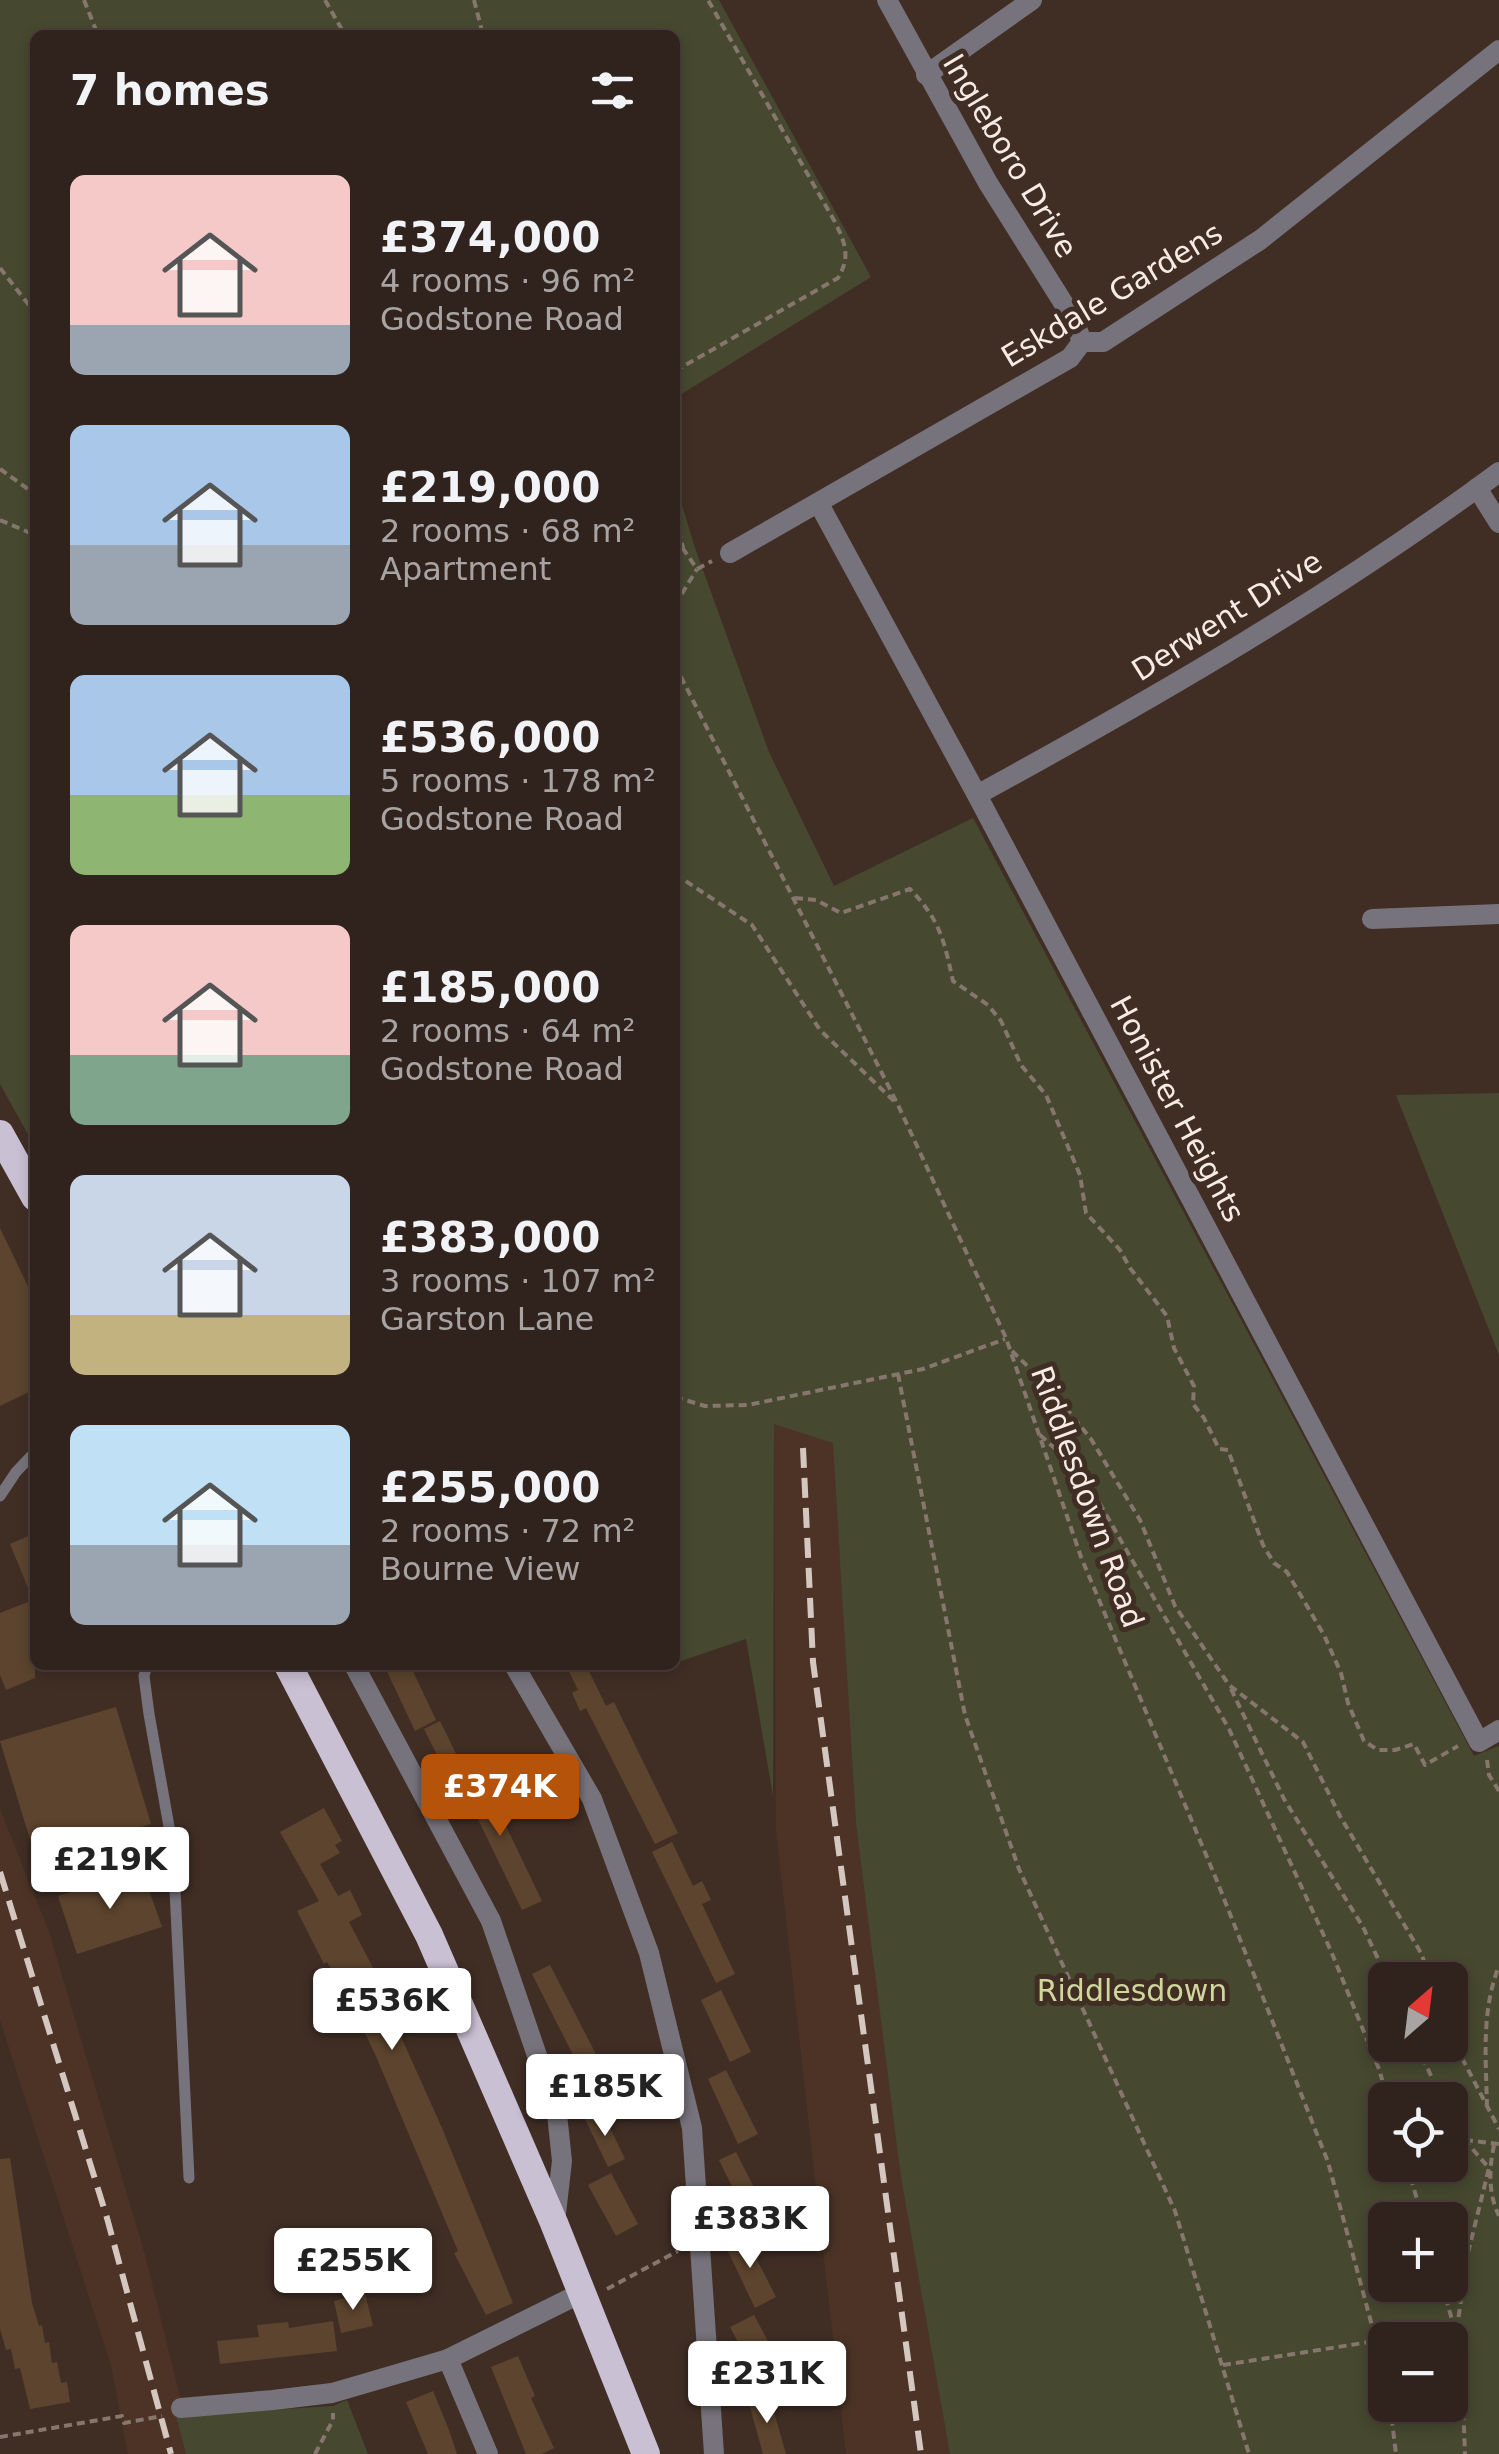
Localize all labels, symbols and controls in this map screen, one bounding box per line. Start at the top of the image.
street label: Ingleboro Drive [936,48,1085,264]
icon: filters [585,63,640,118]
text: 7 homes [70,66,270,115]
text: £374,000 [380,213,601,262]
icon: home [150,215,270,335]
street label: Eskdale Gardens [995,215,1228,374]
text: 4 rooms · 96 m² [380,262,635,300]
text: Godstone Road [380,300,624,338]
text: £219,000 [380,463,601,512]
icon: home [150,465,270,585]
text: 2 rooms · 68 m² [380,512,635,550]
street label: Derwent Drive [1125,543,1328,688]
text: Apartment [380,550,551,588]
text: £536,000 [380,713,601,762]
icon: home [150,715,270,835]
text: 5 rooms · 178 m² [380,762,656,800]
text: Godstone Road [380,800,624,838]
text: £185,000 [380,963,601,1012]
icon: home [150,965,270,1085]
street label: Honister Heights [1103,990,1252,1228]
text: 2 rooms · 64 m² [380,1012,635,1050]
text: Godstone Road [380,1050,624,1088]
text: £383,000 [380,1213,601,1262]
icon: home [150,1215,270,1335]
text: 3 rooms · 107 m² [380,1262,656,1300]
text: Garston Lane [380,1300,594,1338]
street label: Riddlesdown Road [1024,1361,1151,1632]
text: £255,000 [380,1463,601,1512]
icon: home [150,1465,270,1585]
text: 2 rooms · 72 m² [380,1512,635,1550]
text: Bourne View [380,1550,580,1588]
pin: £374K [430,1754,570,1839]
text: £374K [443,1767,557,1805]
pin: £219K [40,1827,180,1912]
text: £219K [53,1840,167,1878]
north arrow [1368,1962,1468,2062]
map controls [1368,1962,1468,2422]
pin: £536K [322,1968,462,2053]
park label: Riddlesdown [1037,1973,1227,2008]
text: £536K [335,1981,449,2019]
pin: £185K [535,2054,675,2139]
text: £185K [548,2067,662,2105]
button: locate [1368,2082,1468,2182]
pin: £383K [680,2186,820,2271]
text: £383K [693,2199,807,2237]
button: + [1368,2202,1468,2302]
pin: £255K [283,2228,423,2313]
text: £255K [296,2241,410,2279]
button: − [1368,2322,1468,2422]
pin: £231K [697,2341,837,2426]
text: £231K [710,2354,824,2392]

